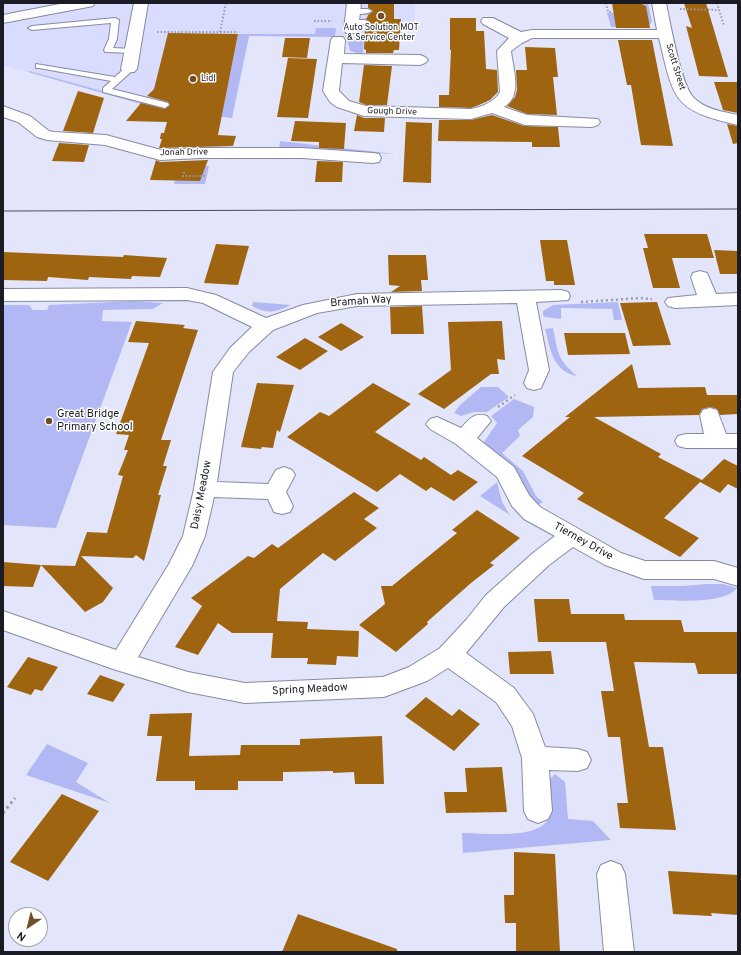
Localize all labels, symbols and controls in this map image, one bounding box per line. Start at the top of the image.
marker: Auto Solution MOT & Service Center [376,11,386,21]
place label: Auto Solution MOT & Service Center [343,23,419,44]
street label: Scott Street [663,42,687,92]
marker: Lidl [188,74,198,84]
place label: Lidl [201,74,216,84]
street label: Gough Drive [367,106,417,118]
street label: Jonah Drive [160,147,208,159]
street label: Bramah Way [330,293,392,311]
place label: Great Bridge Primary School [57,408,133,434]
marker: Great Bridge Primary School [44,416,54,426]
street label: Daisy Meadow [189,459,215,531]
street label: Tierney Drive [551,520,615,564]
street label: Spring Meadow [272,681,348,699]
north arrow [8,907,48,947]
text: N [14,928,29,944]

